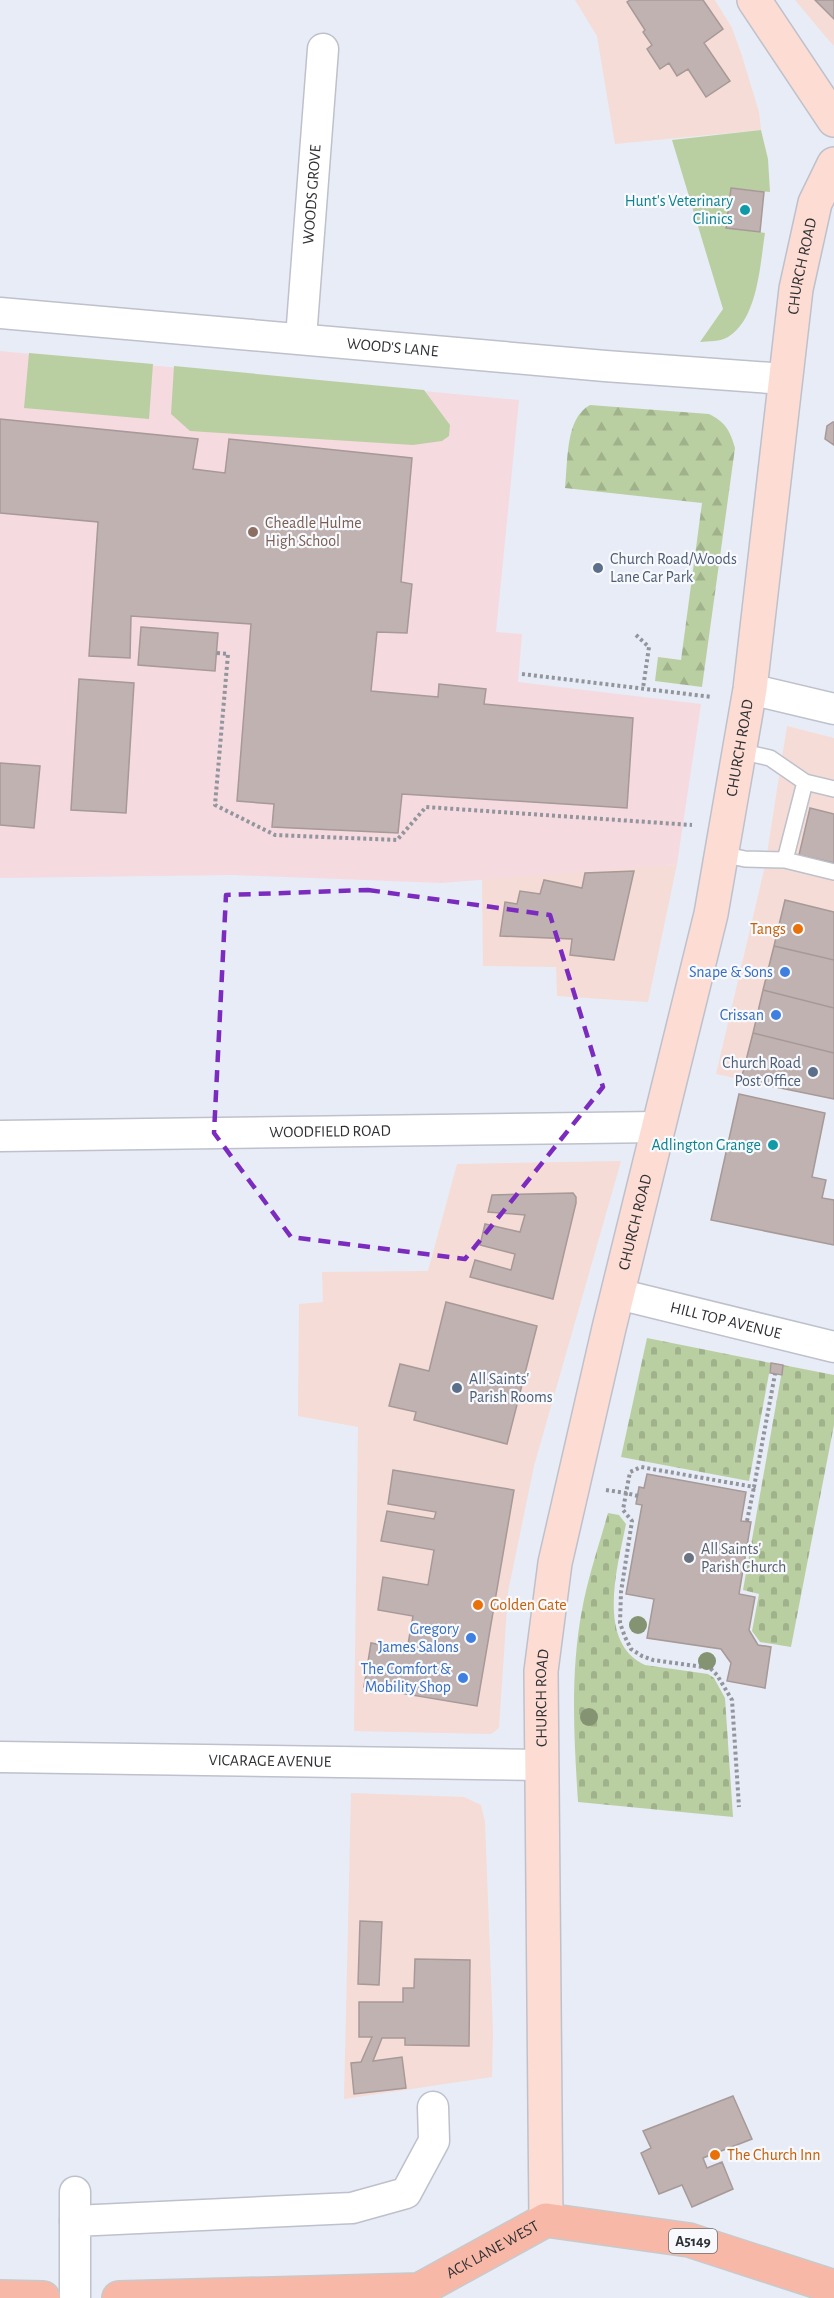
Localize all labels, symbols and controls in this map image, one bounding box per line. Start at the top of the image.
street label: WOODS GROVE [300,144,324,245]
place label: Hunt's Veterinary Clinics [625,193,733,227]
marker: Hunt's Veterinary Clinics [738,203,752,217]
street label: CHURCH ROAD [785,216,819,315]
street label: WOOD'S LANE [346,335,439,359]
place label: Cheadle Hulme High School [265,515,362,549]
marker: Cheadle Hulme High School [246,525,260,539]
place label: Church Road/Woods Lane Car Park [610,551,737,585]
marker: Church Road/Woods Lane Car Park [591,561,605,575]
street label: CHURCH ROAD [724,698,756,798]
place label: Tangs [750,921,786,937]
marker: Tangs [791,922,805,936]
place label: Snape & Sons [689,964,773,980]
marker: Snape & Sons [778,965,792,979]
place label: Crissan [720,1007,764,1023]
marker: Crissan [769,1008,783,1022]
place label: Church Road Post Office [722,1055,801,1089]
marker: Church Road Post Office [806,1065,820,1079]
street label: WOODFIELD ROAD [269,1123,391,1140]
place label: Adlington Grange [651,1137,761,1153]
marker: Adlington Grange [766,1138,780,1152]
street label: CHURCH ROAD [616,1173,655,1272]
street label: HILL TOP AVENUE [669,1299,783,1342]
place label: All Saints' Parish Rooms [469,1371,553,1405]
marker: All Saints' Parish Rooms [450,1381,464,1395]
place label: All Saints' Parish Church [701,1541,786,1575]
marker: All Saints' Parish Church [682,1551,696,1565]
place label: Golden Gate [490,1597,567,1613]
marker: Golden Gate [471,1598,485,1612]
place label: Gregory James Salons [378,1621,459,1655]
marker: Gregory James Salons [464,1631,478,1645]
street label: CHURCH ROAD [533,1648,552,1747]
place label: The Comfort & Mobility Shop [360,1661,451,1696]
marker: The Comfort & Mobility Shop [456,1671,470,1685]
street label: VICARAGE AVENUE [208,1752,332,1770]
place label: The Church Inn [727,2147,820,2163]
marker: The Church Inn [708,2148,722,2162]
street label: ACK LANE WEST [443,2218,542,2281]
road number: A5149 [669,2229,717,2253]

